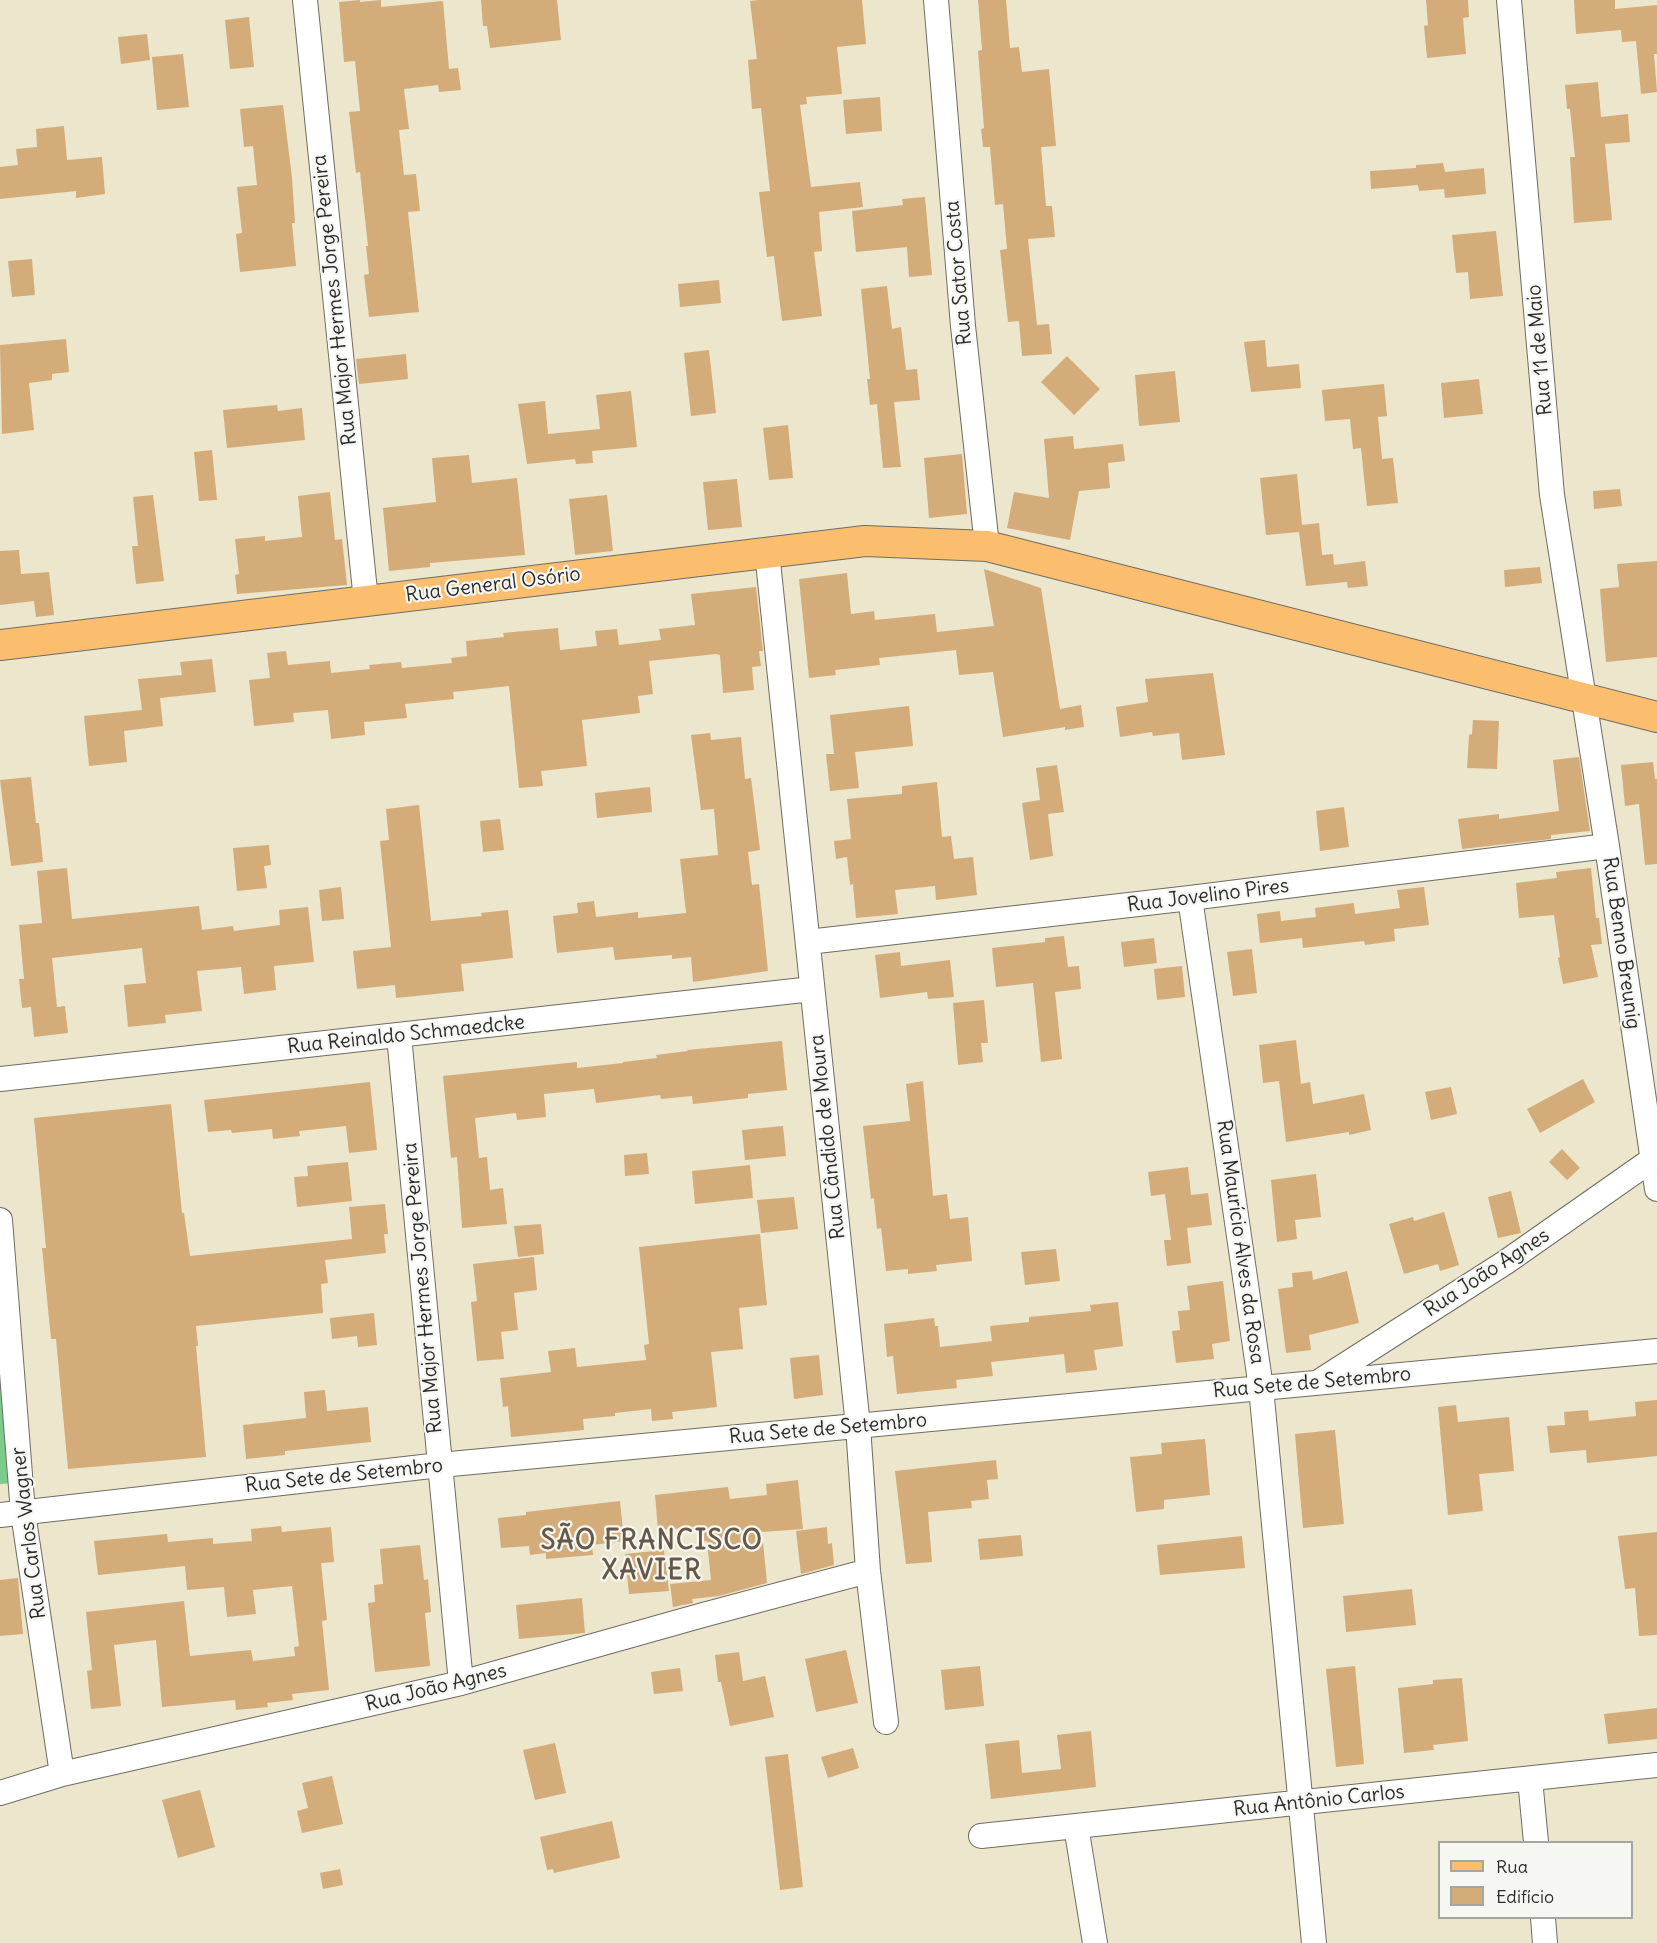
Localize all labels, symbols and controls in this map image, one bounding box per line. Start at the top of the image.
street label: Rua Major Hermes Jorge Pereira [308,154,362,446]
street label: Rua Sator Costa [941,200,977,346]
street label: Rua 11 de Maio [1522,283,1558,417]
street label: Rua General Osório [404,562,582,608]
street label: Rua Benno Breunig [1597,855,1645,1031]
street label: Rua Jovelino Pires [1126,874,1290,918]
street label: Rua Reinaldo Schmaedcke [286,1011,526,1059]
street label: Rua Cândido de Moura [805,1033,851,1241]
street label: Rua Maurício Alves da Rosa [1211,1118,1269,1366]
street label: Rua Major Hermes Jorge Pereira [398,1141,448,1435]
street label: Rua João Agnes [1420,1224,1554,1322]
street label: Rua Sete de Setembro [1212,1362,1412,1404]
street label: Rua Sete de Setembro [728,1408,928,1450]
street label: Rua Carlos Wagner [7,1446,51,1620]
street label: Rua Sete de Setembro [244,1454,444,1498]
district label: SÃO FRANCISCO XAVIER [541,1526,763,1588]
street label: Rua João Agnes [363,1659,509,1717]
street label: Rua Antônio Carlos [1232,1780,1406,1822]
legend [1438,1841,1633,1919]
text: Rua [1496,1855,1528,1878]
text: Edifício [1496,1885,1554,1908]

